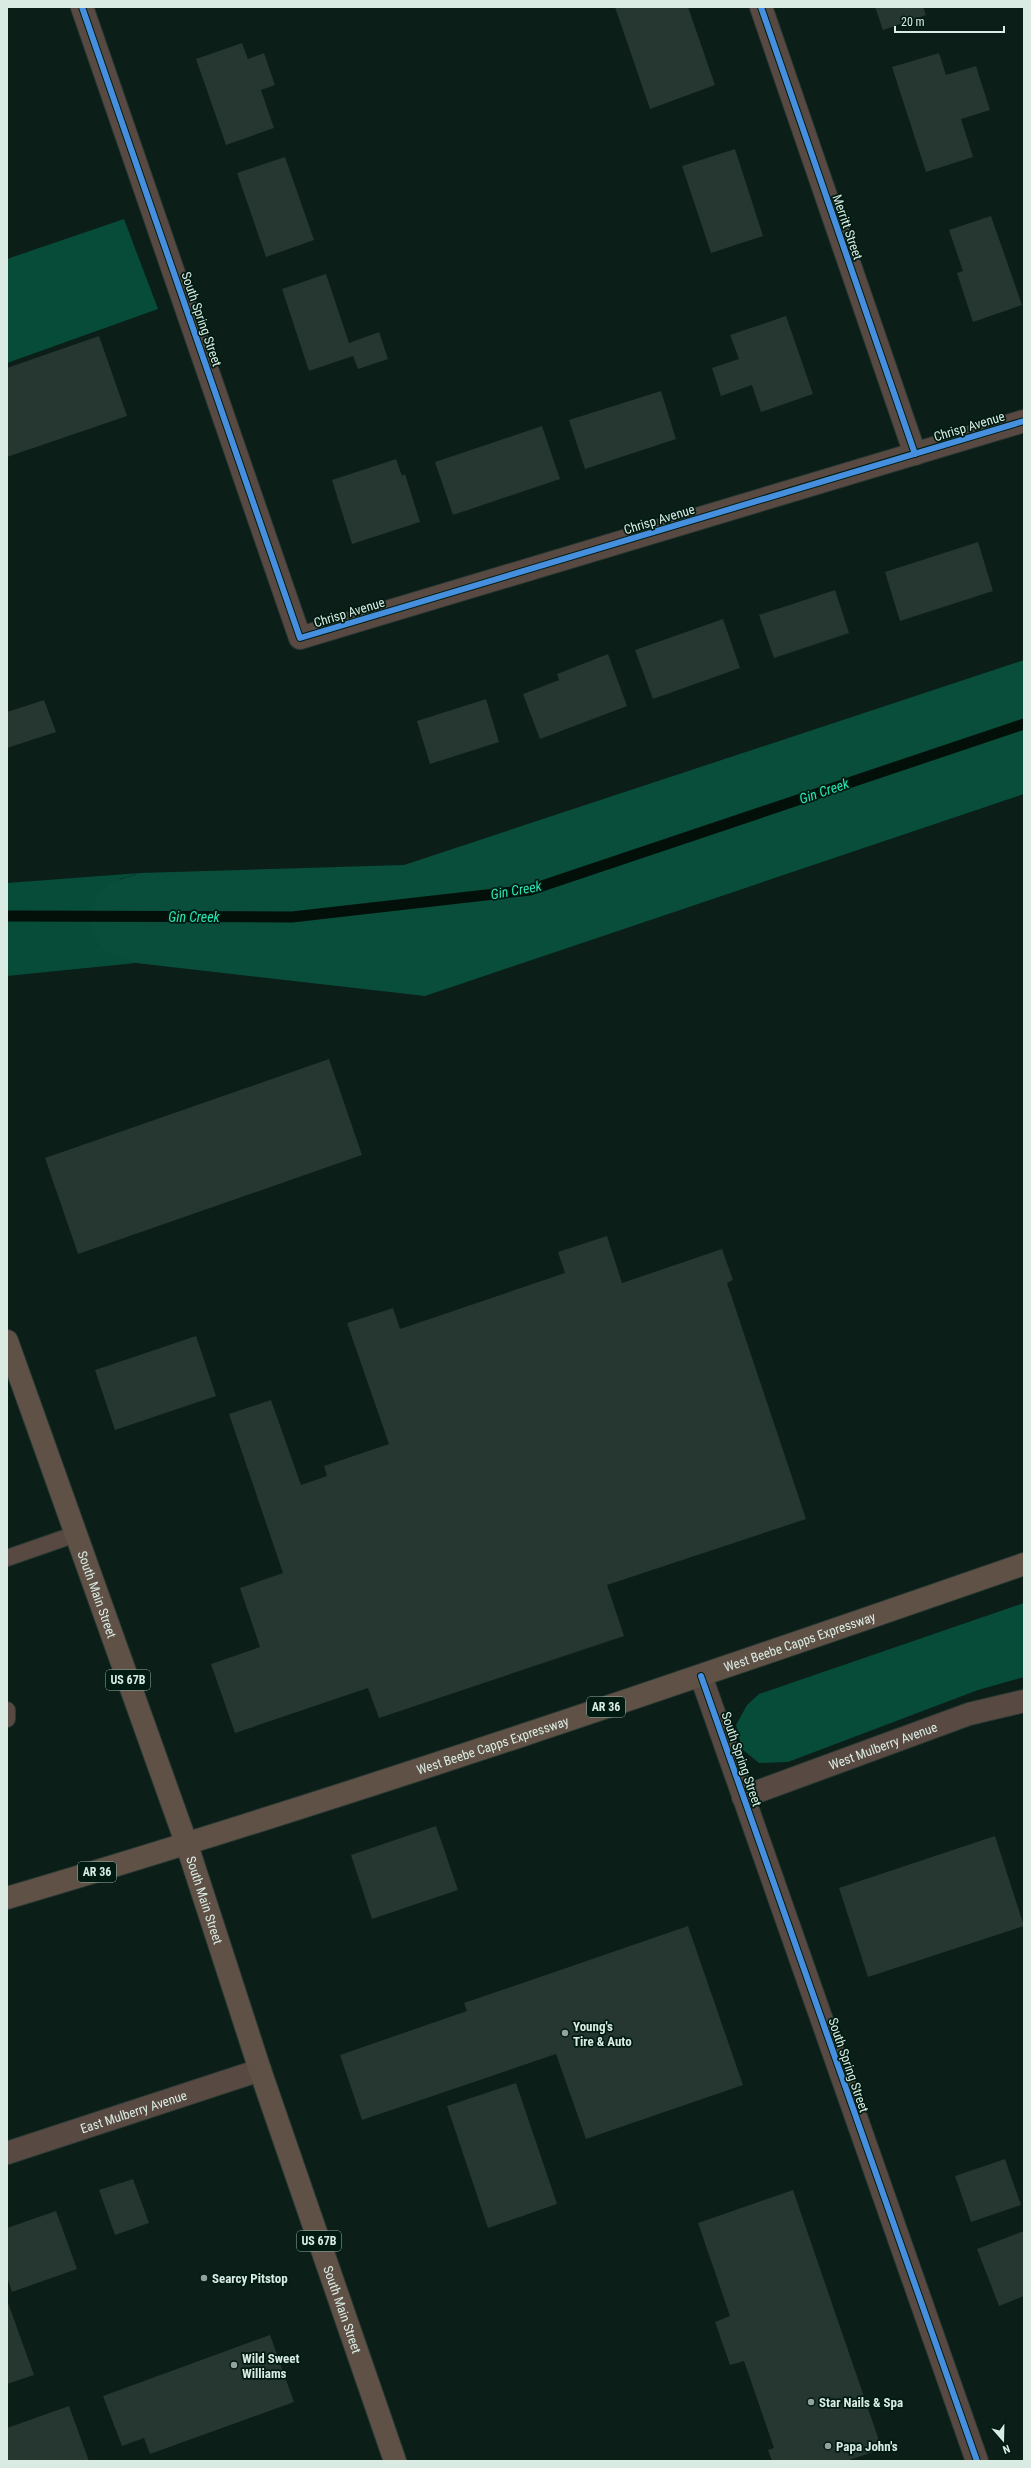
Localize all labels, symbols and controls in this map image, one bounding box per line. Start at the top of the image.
scale bar [895,8,1004,34]
text: 20 m [901,15,925,29]
street label: Merritt Street [829,193,866,262]
street label: South Spring Street [178,270,225,369]
street label: Chrisp Avenue [932,409,1006,444]
street label: Chrisp Avenue [622,502,696,537]
street label: Chrisp Avenue [312,595,386,630]
water label: Gin Creek [797,775,852,807]
water label: Gin Creek [489,878,544,902]
water label: Gin Creek [168,909,221,925]
street label: South Main Street [75,1549,120,1640]
street label: West Beebe Capps Expressway [722,1609,878,1675]
road number: US 67B [106,1670,150,1690]
road number: AR 36 [587,1697,625,1717]
street label: South Spring Street [718,1710,765,1809]
street label: West Beebe Capps Expressway [415,1713,571,1778]
street label: West Mulberry Avenue [827,1719,939,1773]
street label: South Main Street [183,1854,226,1946]
road number: AR 36 [78,1862,116,1882]
street label: South Spring Street [825,2016,872,2115]
place label: Young's Tire & Auto [573,2019,632,2049]
marker: Young's Tire & Auto [560,2028,570,2038]
street label: East Mulberry Avenue [78,2088,189,2136]
road number: US 67B [297,2231,341,2251]
street label: South Main Street [320,2264,364,2355]
place label: Searcy Pitstop [212,2271,288,2286]
marker: Searcy Pitstop [199,2273,209,2283]
place label: Wild Sweet Williams [242,2351,299,2381]
marker: Wild Sweet Williams [229,2360,239,2370]
place label: Star Nails & Spa [819,2395,903,2410]
marker: Star Nails & Spa [806,2397,816,2407]
north arrow [983,2420,1023,2460]
place label: Papa John's [836,2439,898,2454]
marker: Papa John's [823,2441,833,2451]
text: N [1001,2442,1012,2456]

